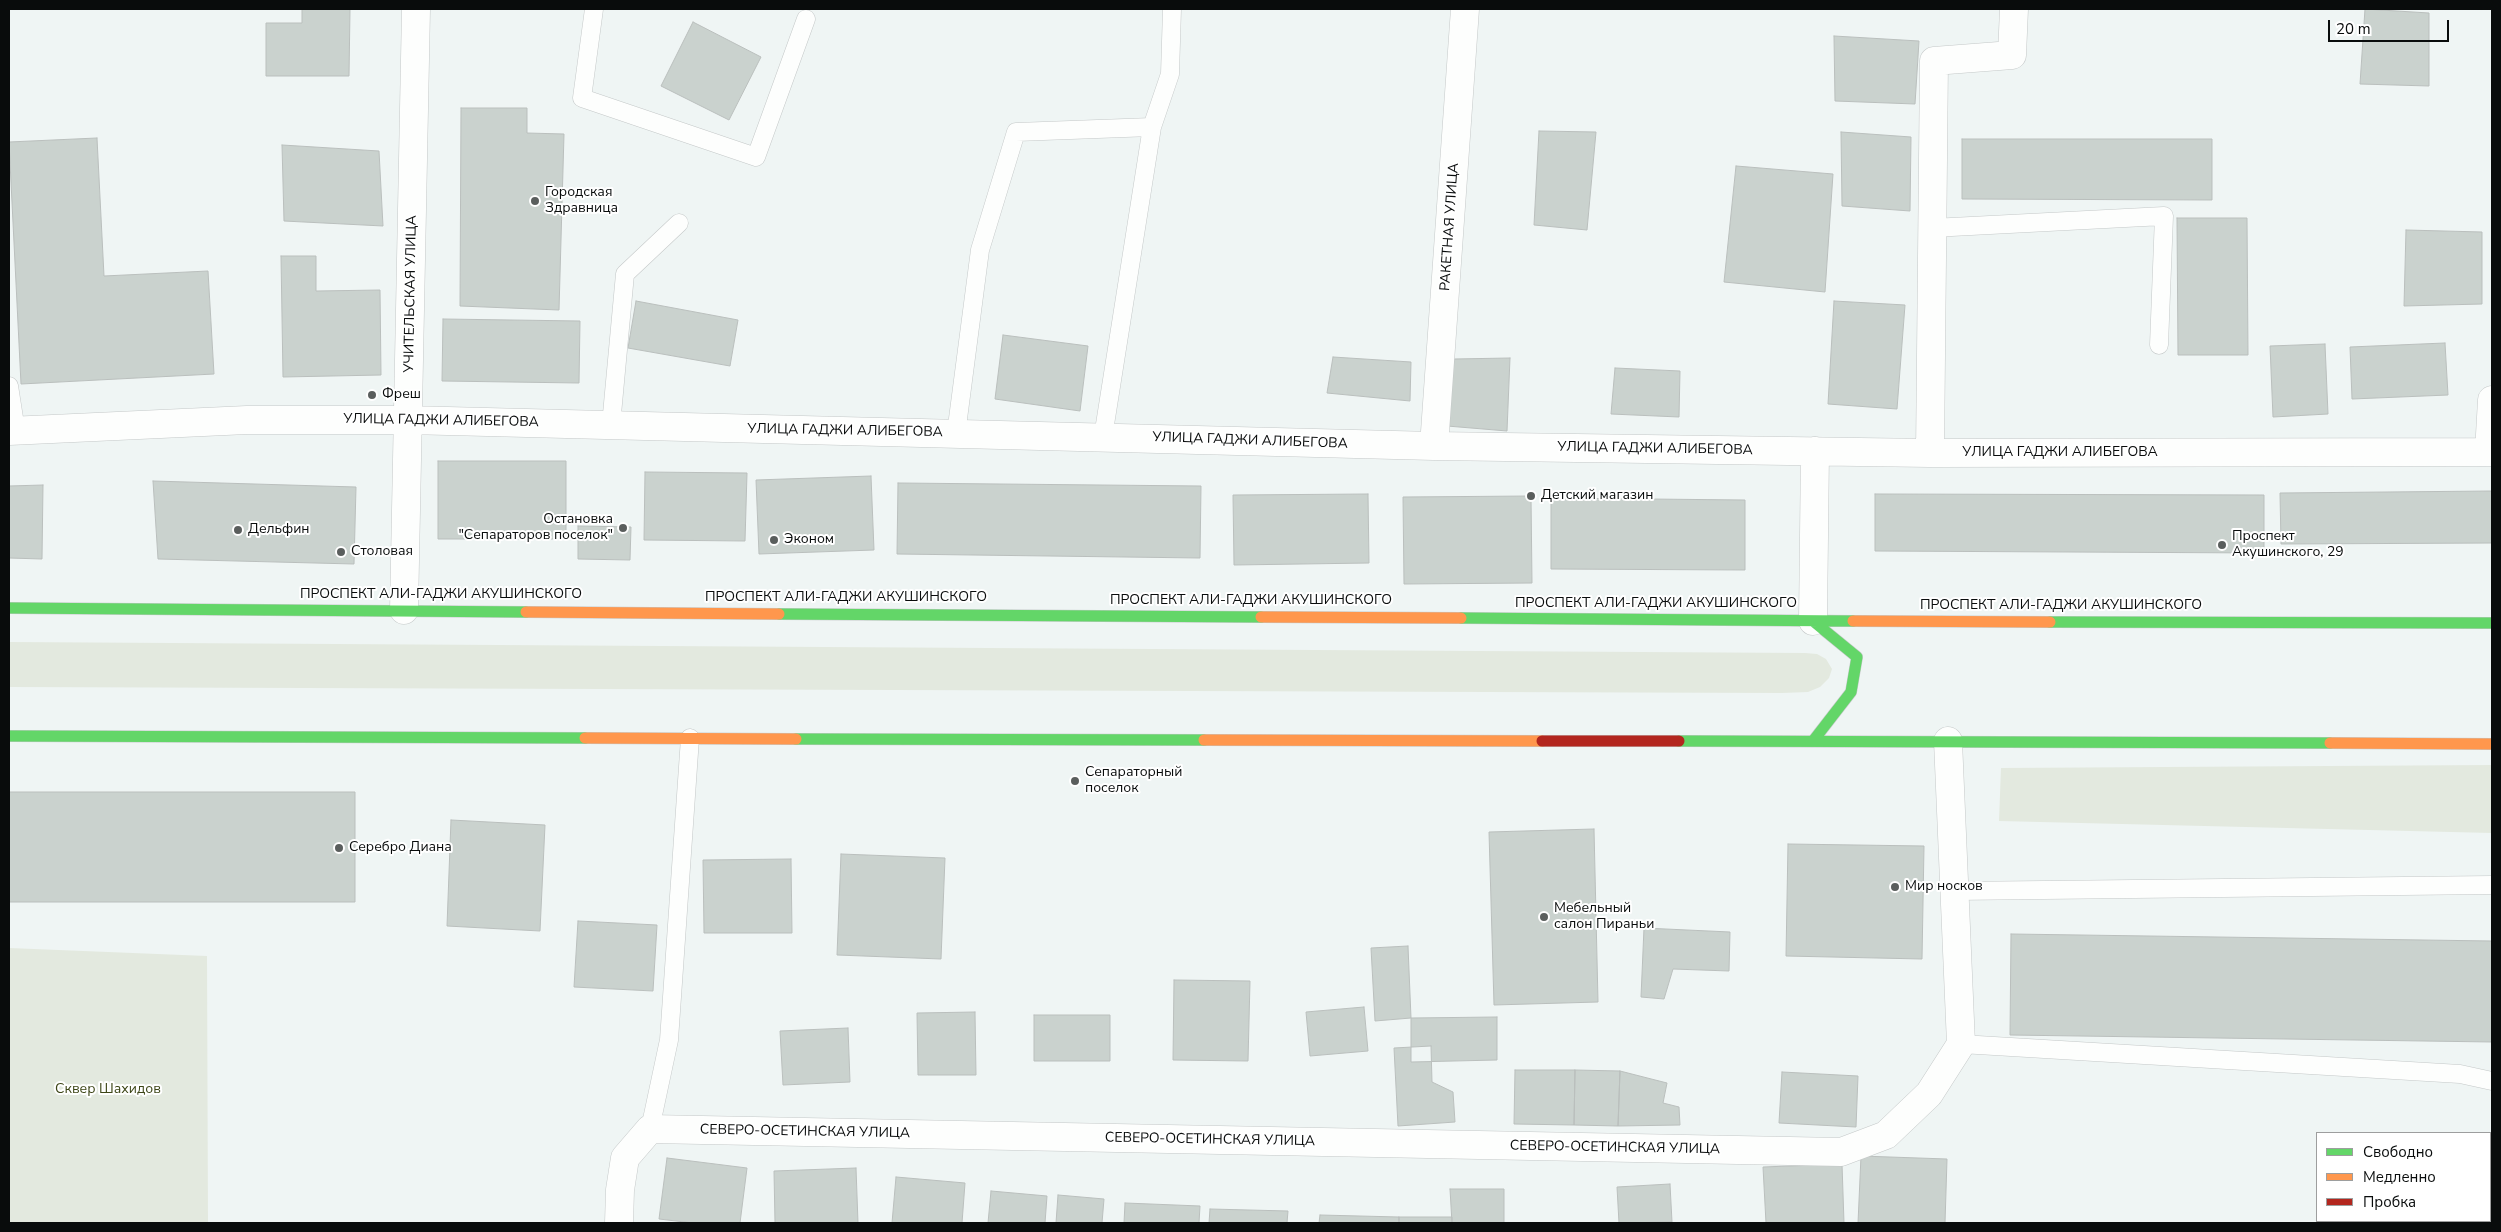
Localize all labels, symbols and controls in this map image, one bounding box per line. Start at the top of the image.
scale bar [2331,10,2452,42]
text: 20 m [2336,19,2371,39]
street label: РАКЕТНАЯ УЛИЦА [1437,162,1463,292]
place label: Городская Здравница [545,185,618,218]
marker: Городская Здравница [529,195,541,207]
street label: УЧИТЕЛЬСКАЯ УЛИЦА [401,215,421,373]
place label: Фреш [382,387,421,403]
marker: Фреш [366,389,378,401]
street label: УЛИЦА ГАДЖИ АЛИБЕГОВА [343,411,539,431]
street label: УЛИЦА ГАДЖИ АЛИБЕГОВА [747,421,943,441]
street label: УЛИЦА ГАДЖИ АЛИБЕГОВА [1152,429,1348,453]
street label: УЛИЦА ГАДЖИ АЛИБЕГОВА [1557,439,1753,459]
street label: УЛИЦА ГАДЖИ АЛИБЕГОВА [1962,445,2158,461]
place label: Детский магазин [1541,488,1653,504]
marker: Детский магазин [1525,490,1537,502]
place label: Остановка "Сепараторов поселок" [458,512,613,544]
place label: Дельфин [248,522,310,538]
marker: Остановка "Сепараторов поселок" [617,522,629,534]
marker: Дельфин [232,524,244,536]
place label: Проспект Акушинского, 29 [2232,529,2344,562]
place label: Эконом [784,532,834,548]
marker: Эконом [768,534,780,546]
marker: Проспект Акушинского, 29 [2216,539,2228,551]
place label: Столовая [351,544,413,560]
marker: Столовая [335,546,347,558]
street label: ПРОСПЕКТ АЛИ-ГАДЖИ АКУШИНСКОГО [300,587,582,603]
street label: ПРОСПЕКТ АЛИ-ГАДЖИ АКУШИНСКОГО [705,590,987,606]
street label: ПРОСПЕКТ АЛИ-ГАДЖИ АКУШИНСКОГО [1110,593,1392,609]
street label: ПРОСПЕКТ АЛИ-ГАДЖИ АКУШИНСКОГО [1515,596,1797,612]
street label: ПРОСПЕКТ АЛИ-ГАДЖИ АКУШИНСКОГО [1920,598,2202,614]
place label: Сепараторный поселок [1085,765,1182,798]
marker: Сепараторный поселок [1069,775,1081,787]
place label: Серебро Диана [349,840,452,856]
marker: Серебро Диана [333,842,345,854]
place label: Мир носков [1905,879,1983,895]
marker: Мир носков [1889,881,1901,893]
place label: Мебельный салон Пираньи [1554,901,1654,934]
marker: Мебельный салон Пираньи [1538,911,1550,923]
park label: Сквер Шахидов [55,1082,161,1098]
street label: СЕВЕРО-ОСЕТИНСКАЯ УЛИЦА [700,1122,910,1142]
street label: СЕВЕРО-ОСЕТИНСКАЯ УЛИЦА [1105,1130,1315,1150]
legend [2316,1132,2491,1222]
street label: СЕВЕРО-ОСЕТИНСКАЯ УЛИЦА [1510,1138,1720,1158]
text: Свободно [2363,1142,2433,1162]
text: Медленно [2363,1167,2436,1187]
text: Пробка [2363,1192,2416,1212]

